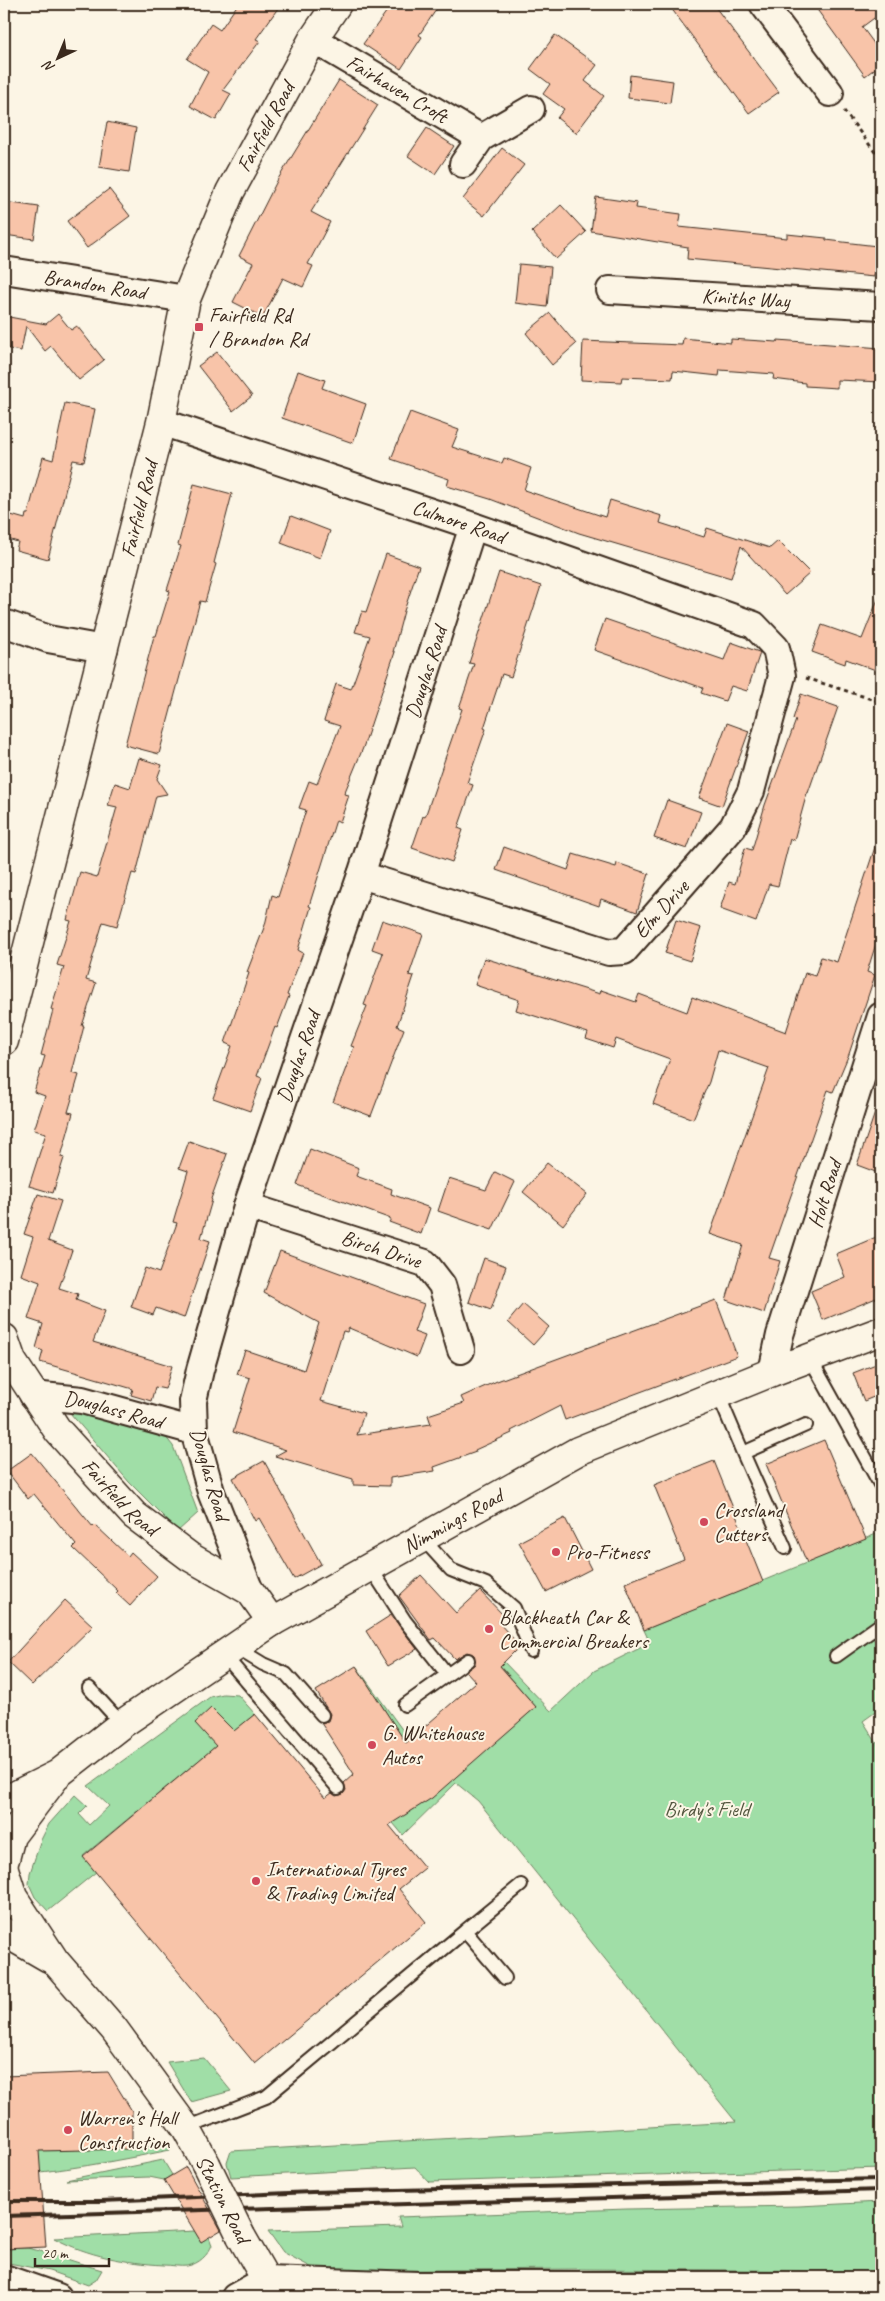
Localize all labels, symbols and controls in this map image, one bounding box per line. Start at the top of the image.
north arrow [32,32,82,82]
street label: Fairhaven Croft [342,49,454,130]
text: N [39,56,58,76]
street label: Fairfield Road [231,74,302,176]
street label: Brandon Road [42,264,152,306]
street label: Kiniths Way [701,282,792,314]
place label: Fairfield Rd / Brandon Rd [209,302,311,352]
marker: Fairfield Rd / Brandon Rd [193,321,205,333]
street label: Fairfield Road [114,454,165,560]
street label: Culmore Road [409,494,512,551]
street label: Douglas Road [399,620,454,721]
street label: Elm Drive [628,873,695,944]
street label: Douglas Road [271,1004,327,1106]
street label: Holt Road [802,1154,848,1231]
street label: Birch Drive [338,1224,425,1274]
street label: Douglass Road [63,1385,170,1436]
street label: Douglas Road [184,1425,237,1527]
street label: Fairfield Road [76,1453,166,1544]
street label: Nimmings Road [398,1481,510,1559]
place label: Crossland Cutters [714,1497,786,1547]
marker: Crossland Cutters [698,1516,710,1528]
place label: Pro-Fitness [566,1539,651,1565]
marker: Pro-Fitness [550,1546,562,1558]
place label: Blackheath Car & Commercial Breakers [499,1604,650,1654]
marker: Blackheath Car & Commercial Breakers [483,1623,495,1635]
place label: G. Whitehouse Autos [382,1720,485,1770]
marker: G. Whitehouse Autos [366,1739,378,1751]
park label: Birdy's Field [664,1796,752,1822]
place label: International Tyres & Trading Limited [266,1856,407,1906]
marker: International Tyres & Trading Limited [250,1875,262,1887]
place label: Warren's Hall Construction [78,2105,180,2155]
marker: Warren's Hall Construction [62,2124,74,2136]
street label: Station Road [190,2151,258,2250]
scale bar [35,2236,109,2268]
text: 20 m [42,2244,69,2263]

